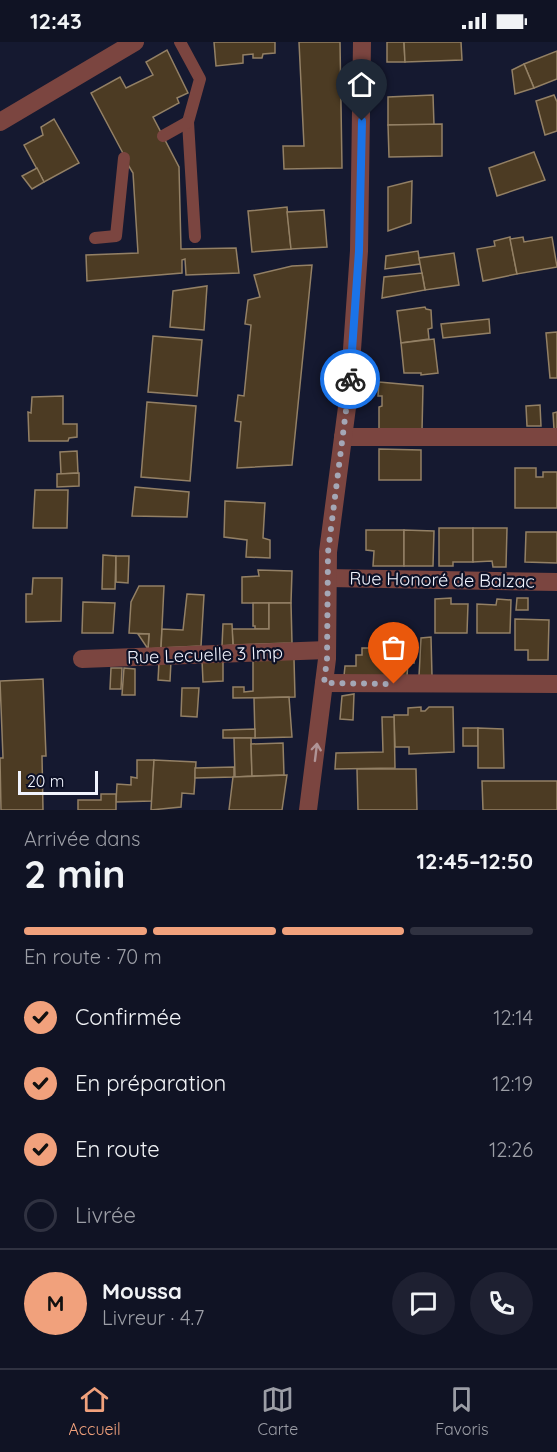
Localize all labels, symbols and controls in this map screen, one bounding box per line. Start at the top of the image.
text: 12:43 [30,7,82,35]
pin [336,59,387,121]
icon: home [345,68,378,101]
courier [320,349,380,409]
icon: bike [334,363,367,396]
street label: Rue Honoré de Balzac [349,566,535,593]
pin [368,622,419,684]
icon: bag [377,631,410,664]
street label: Rue Lecuelle 3 Imp [127,640,283,669]
one-way arrow [310,743,321,762]
scale bar [18,768,98,796]
text: 20 m [27,771,64,791]
text: Arrivée dans [24,826,140,851]
text: 12:45–12:50 [417,847,533,875]
text: 2 min [24,849,126,898]
text: En route · 70 m [24,944,162,969]
icon: check [24,1001,57,1034]
text: Confirmée [75,1003,181,1031]
text: 12:14 [493,1005,533,1030]
icon: check [24,1067,57,1100]
text: En préparation [75,1069,226,1097]
text: 12:19 [492,1071,533,1096]
icon: check [24,1133,57,1166]
text: En route [75,1135,160,1163]
text: 12:26 [489,1137,533,1162]
text: Livrée [75,1201,136,1229]
button: chat [392,1272,455,1335]
button: phone [470,1272,533,1335]
text: Moussa [102,1277,182,1305]
text: M [46,1289,65,1317]
text: Livreur · 4.7 [102,1305,204,1330]
tab: Accueil [68,1383,121,1439]
tab: Carte [258,1383,298,1439]
tab: Favoris [435,1383,489,1439]

